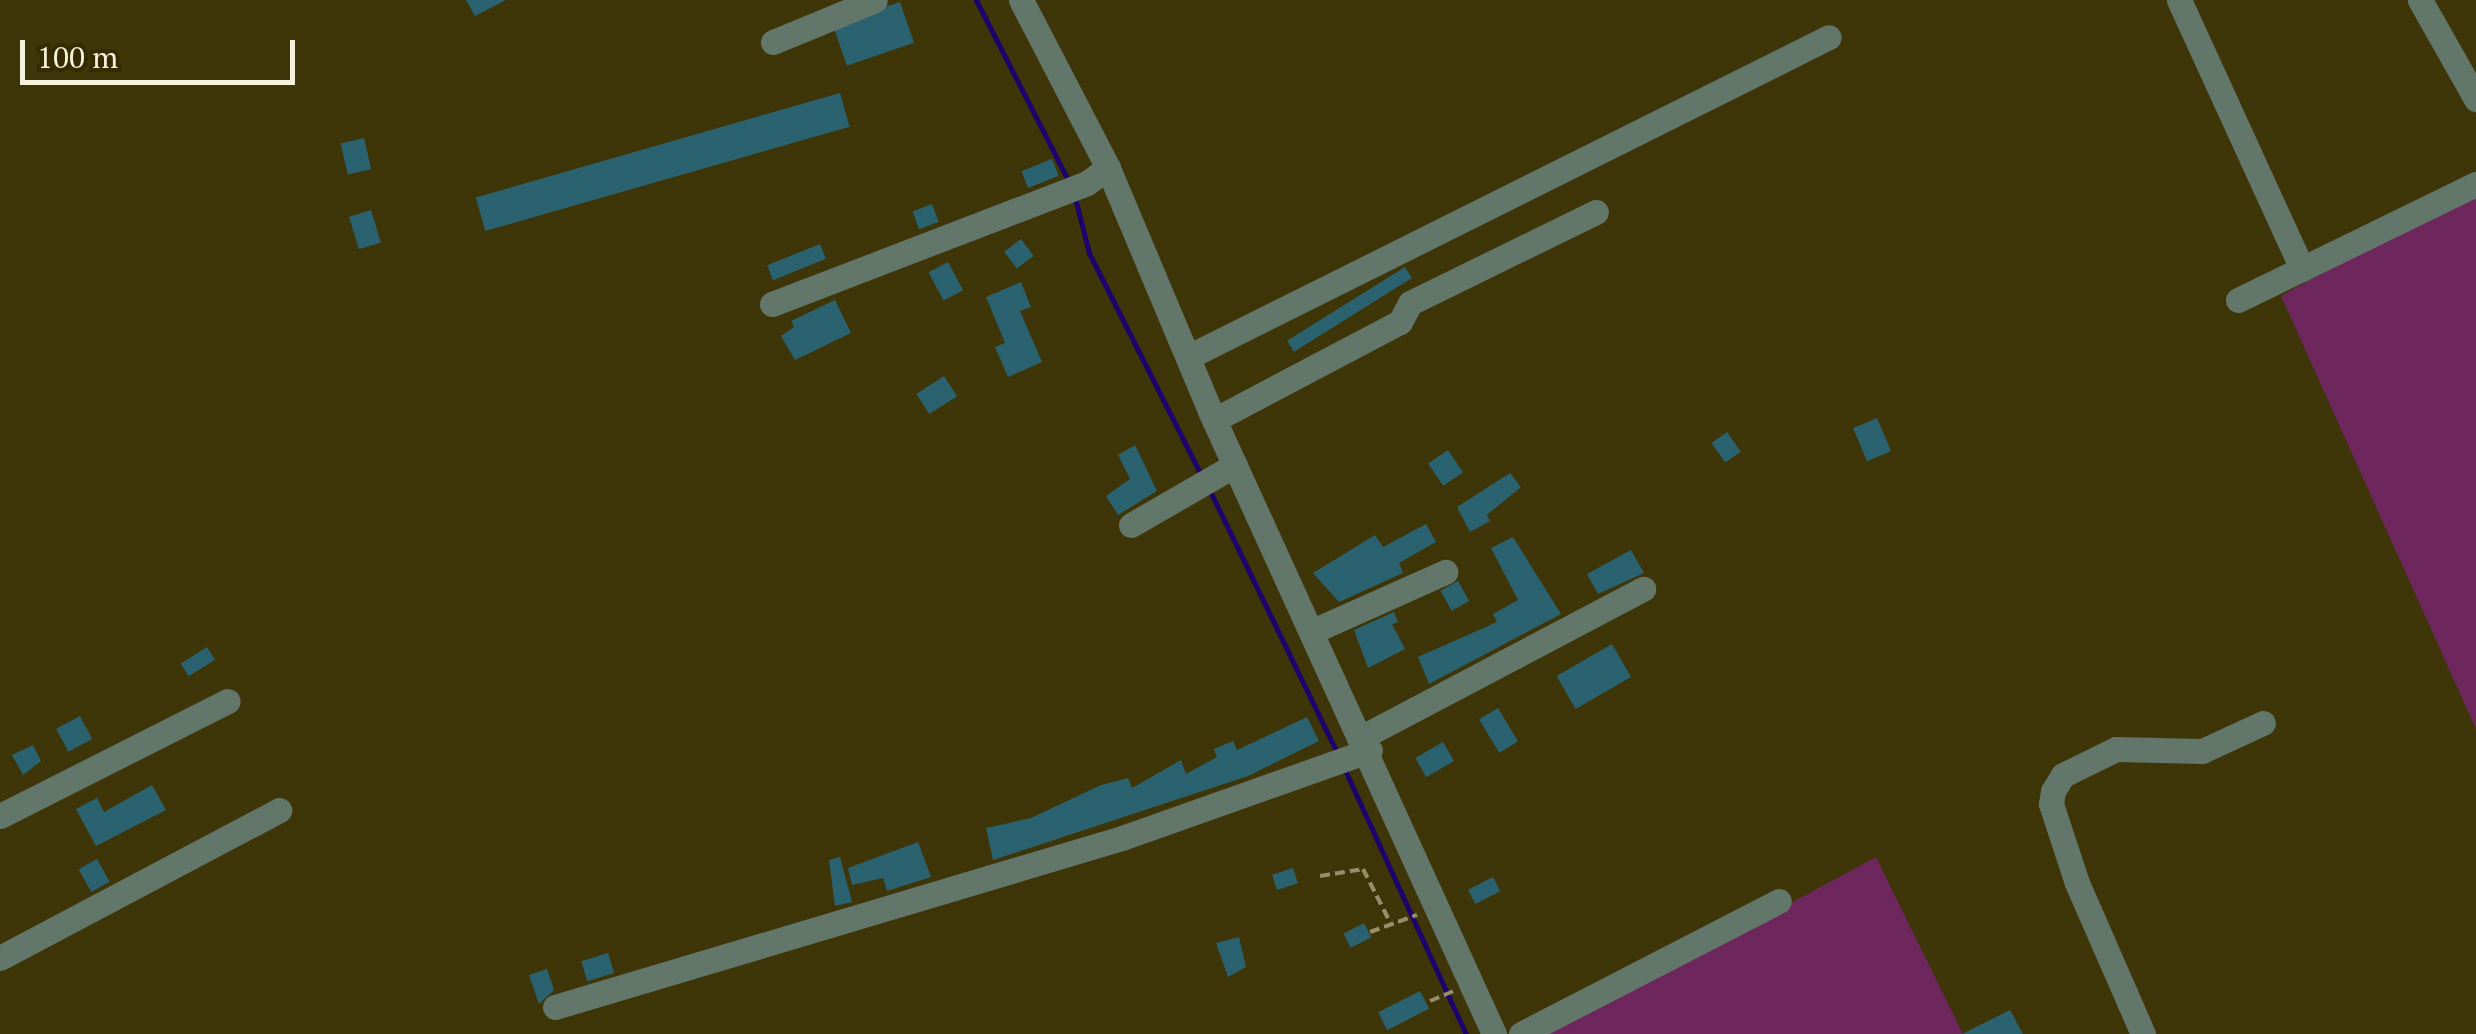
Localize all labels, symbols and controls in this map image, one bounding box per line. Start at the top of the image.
scale bar [25,20,300,82]
text: 100 m [37,37,118,77]

